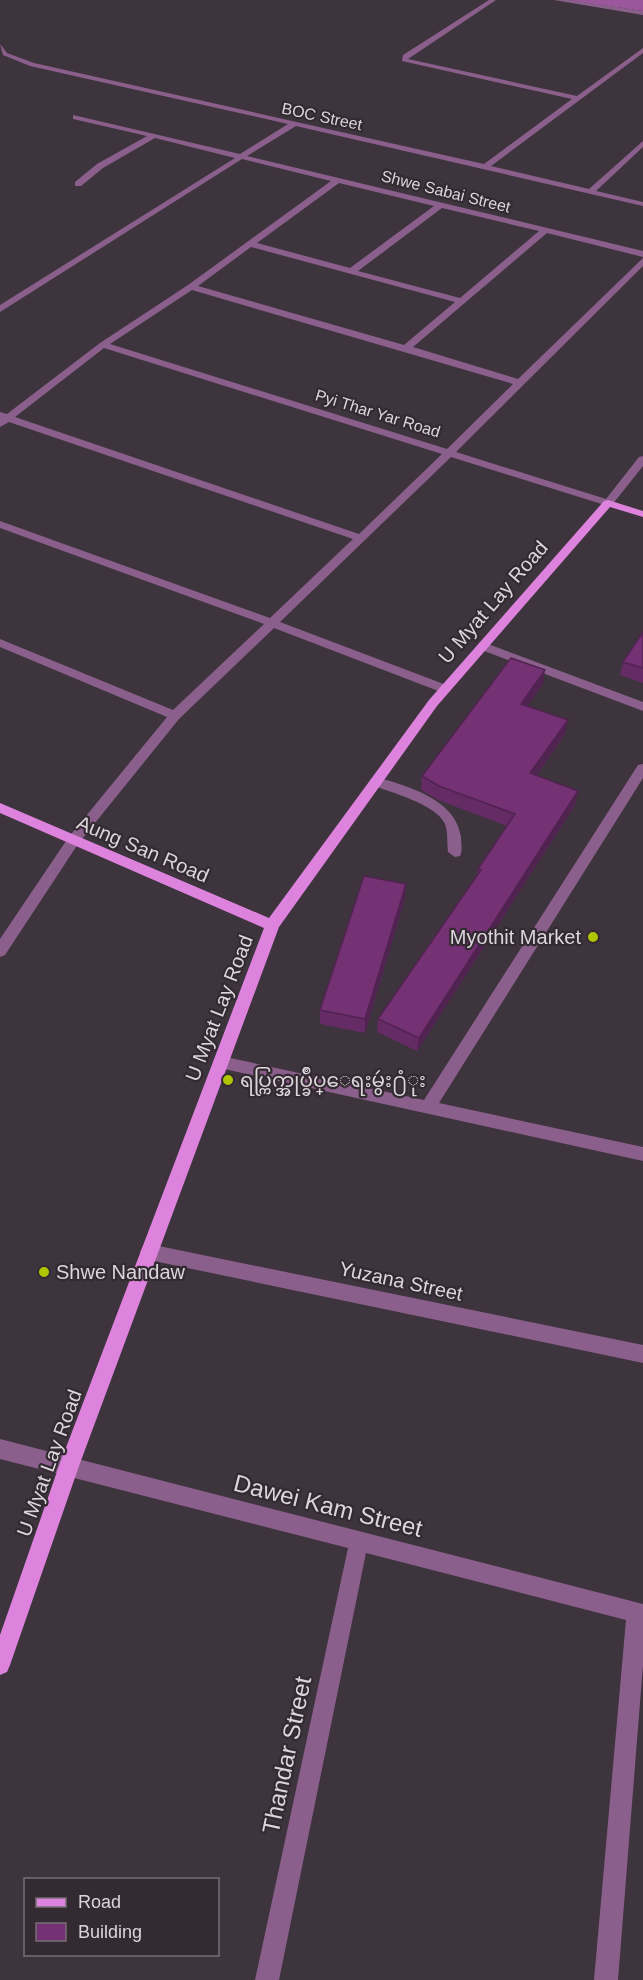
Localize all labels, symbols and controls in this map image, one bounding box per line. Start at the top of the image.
street label: BOC Street [280,100,364,133]
street label: Shwe Sabai Street [380,167,513,216]
street label: Pyi Thar Yar Road [313,386,442,441]
street label: U Myat Lay Road [434,536,552,668]
street label: Aung San Road [74,811,212,887]
place label: Myothit Market [450,926,581,948]
marker: Myothit Market [586,930,600,944]
street label: U Myat Lay Road [181,932,257,1084]
place label: ရပ္ကြက္အုပ္ခ်ဳပ္ေရးမွဴး႐ံုး [240,1066,426,1097]
marker: ရပ္ကြက္အုပ္ခ်ဳပ္ေရးမွဴး႐ံုး [221,1073,235,1087]
street label: Yuzana Street [337,1257,465,1305]
place label: Shwe Nandaw [56,1261,186,1283]
marker: Shwe Nandaw [37,1265,51,1279]
street label: U Myat Lay Road [12,1387,86,1539]
street label: Dawei Kam Street [231,1469,426,1542]
street label: Thandar Street [257,1673,316,1836]
legend [24,1878,219,1956]
text: Road [78,1892,121,1912]
text: Building [78,1922,142,1942]

